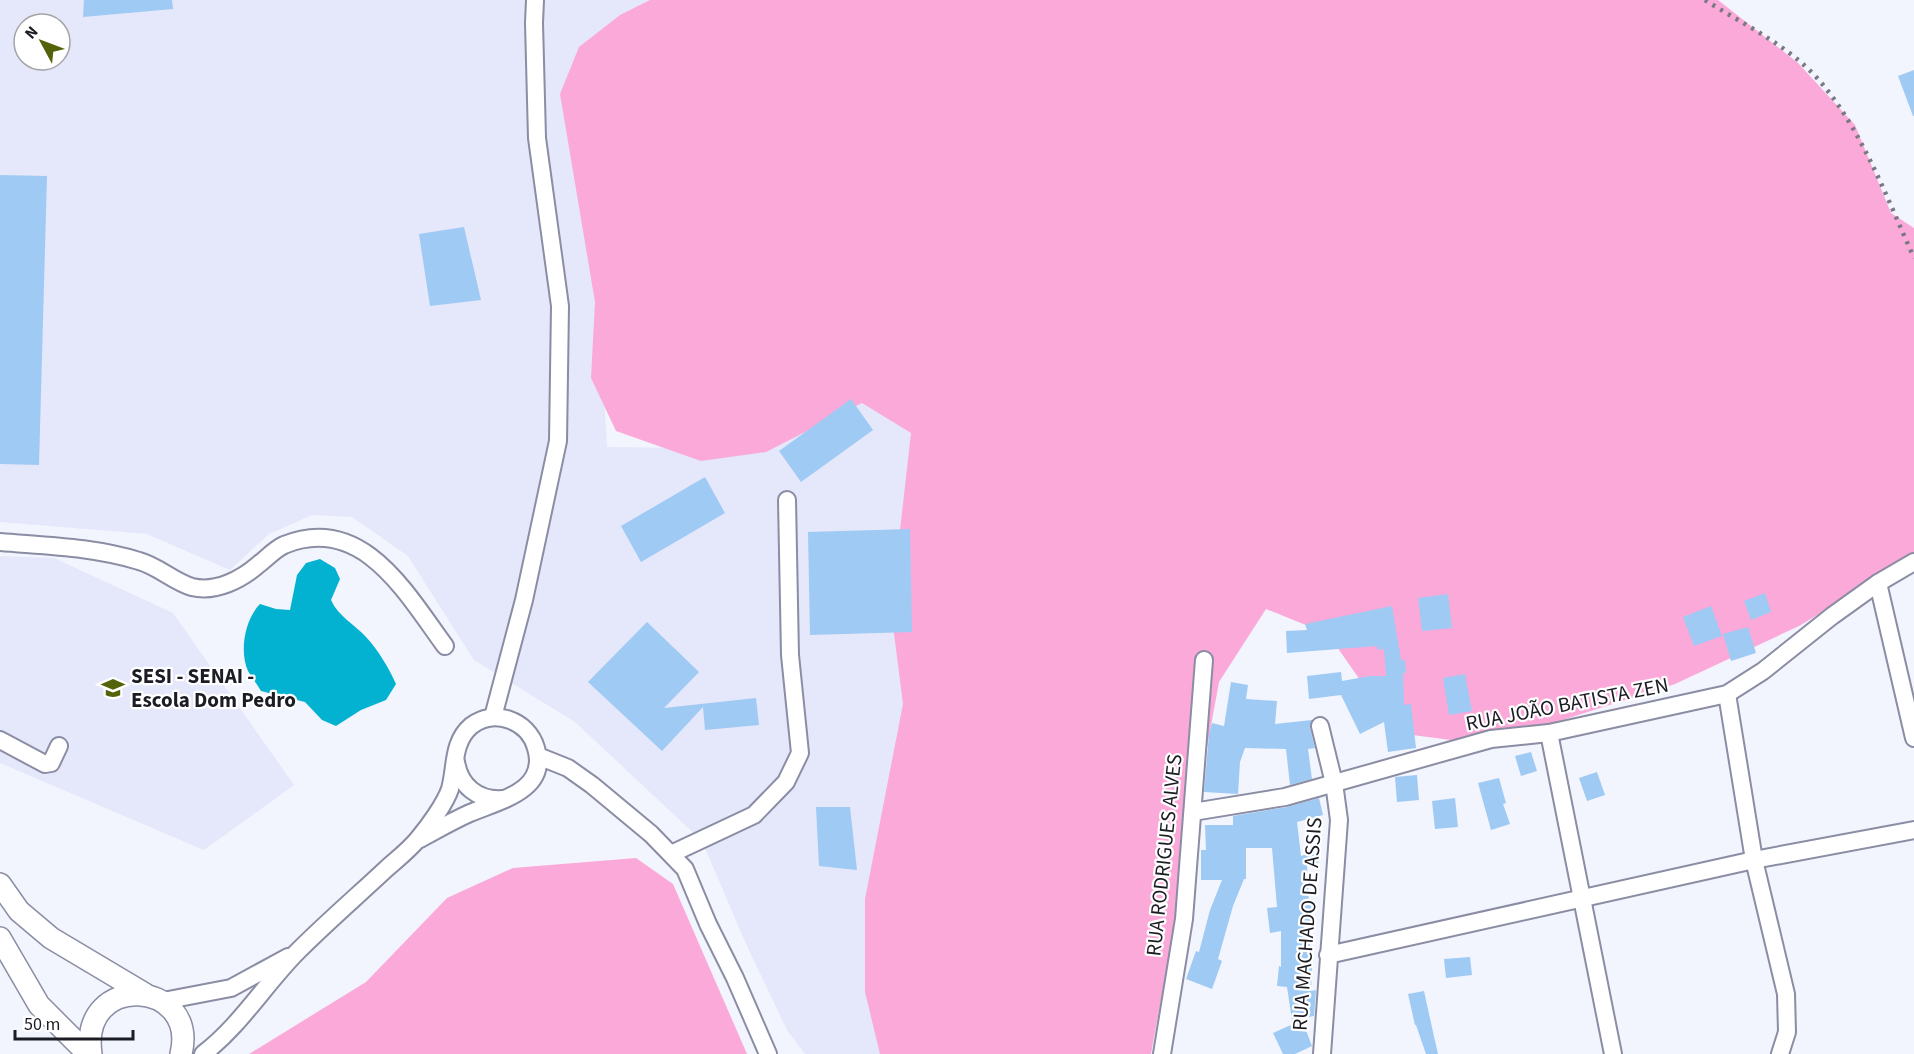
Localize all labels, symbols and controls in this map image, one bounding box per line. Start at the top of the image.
north arrow [12,12,72,72]
text: N [20,22,43,44]
place label: SESI - SENAI - Escola Dom Pedro [131,661,296,715]
street label: RUA JOÃO BATISTA ZEN [1463,670,1671,738]
school or university icon: SESI - SENAI - Escola Dom Pedro [100,675,126,701]
street label: RUA RODRIGUES ALVES [1138,752,1190,958]
street label: RUA MACHADO DE ASSIS [1285,816,1329,1032]
scale bar [15,1003,134,1041]
text: 50 m [24,1012,60,1037]

